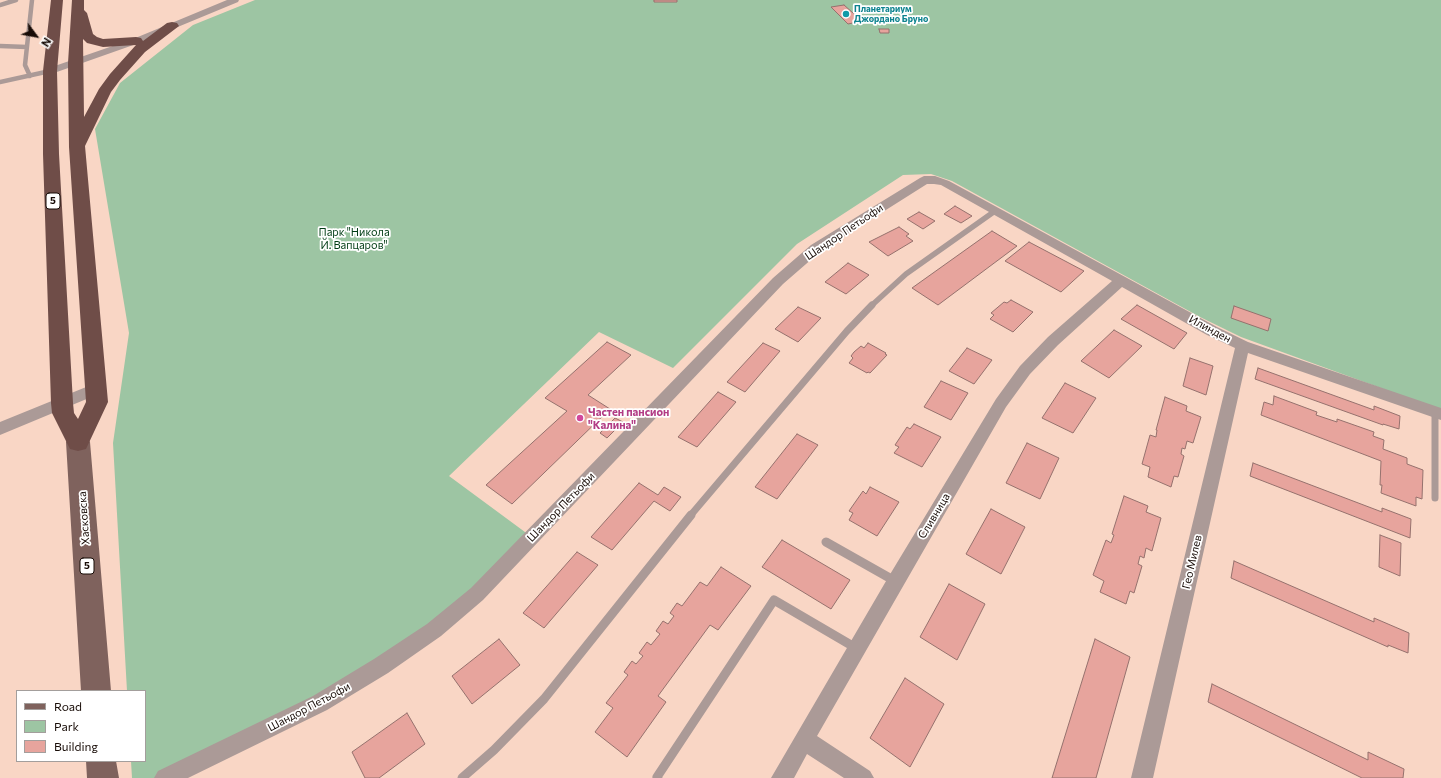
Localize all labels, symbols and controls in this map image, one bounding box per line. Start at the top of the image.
place label: Планетариум Джордано Бруно [854,4,928,25]
marker: Планетариум Джордано Бруно [841,9,851,19]
north arrow [16,16,56,56]
text: N [39,36,54,50]
road number: 5 [46,193,60,209]
street label: Шандор Петьофи [802,201,886,263]
park label: Парк "Никола Й. Вапцаров" [318,225,390,251]
street label: Илинден [1187,312,1233,346]
place label: Частен пансион "Калина" [588,405,669,431]
marker: Частен пансион "Калина" [575,413,585,423]
street label: Шандор Петьофи [525,470,597,544]
street label: Хасковска [76,491,92,545]
street label: Сливница [915,491,953,541]
street label: Гео Милев [1179,534,1205,590]
road number: 5 [80,558,94,574]
street label: Шандор Петьофи [266,680,352,734]
legend [16,690,146,762]
text: Road [54,699,82,713]
text: Park [54,719,79,733]
text: Building [54,739,98,753]

